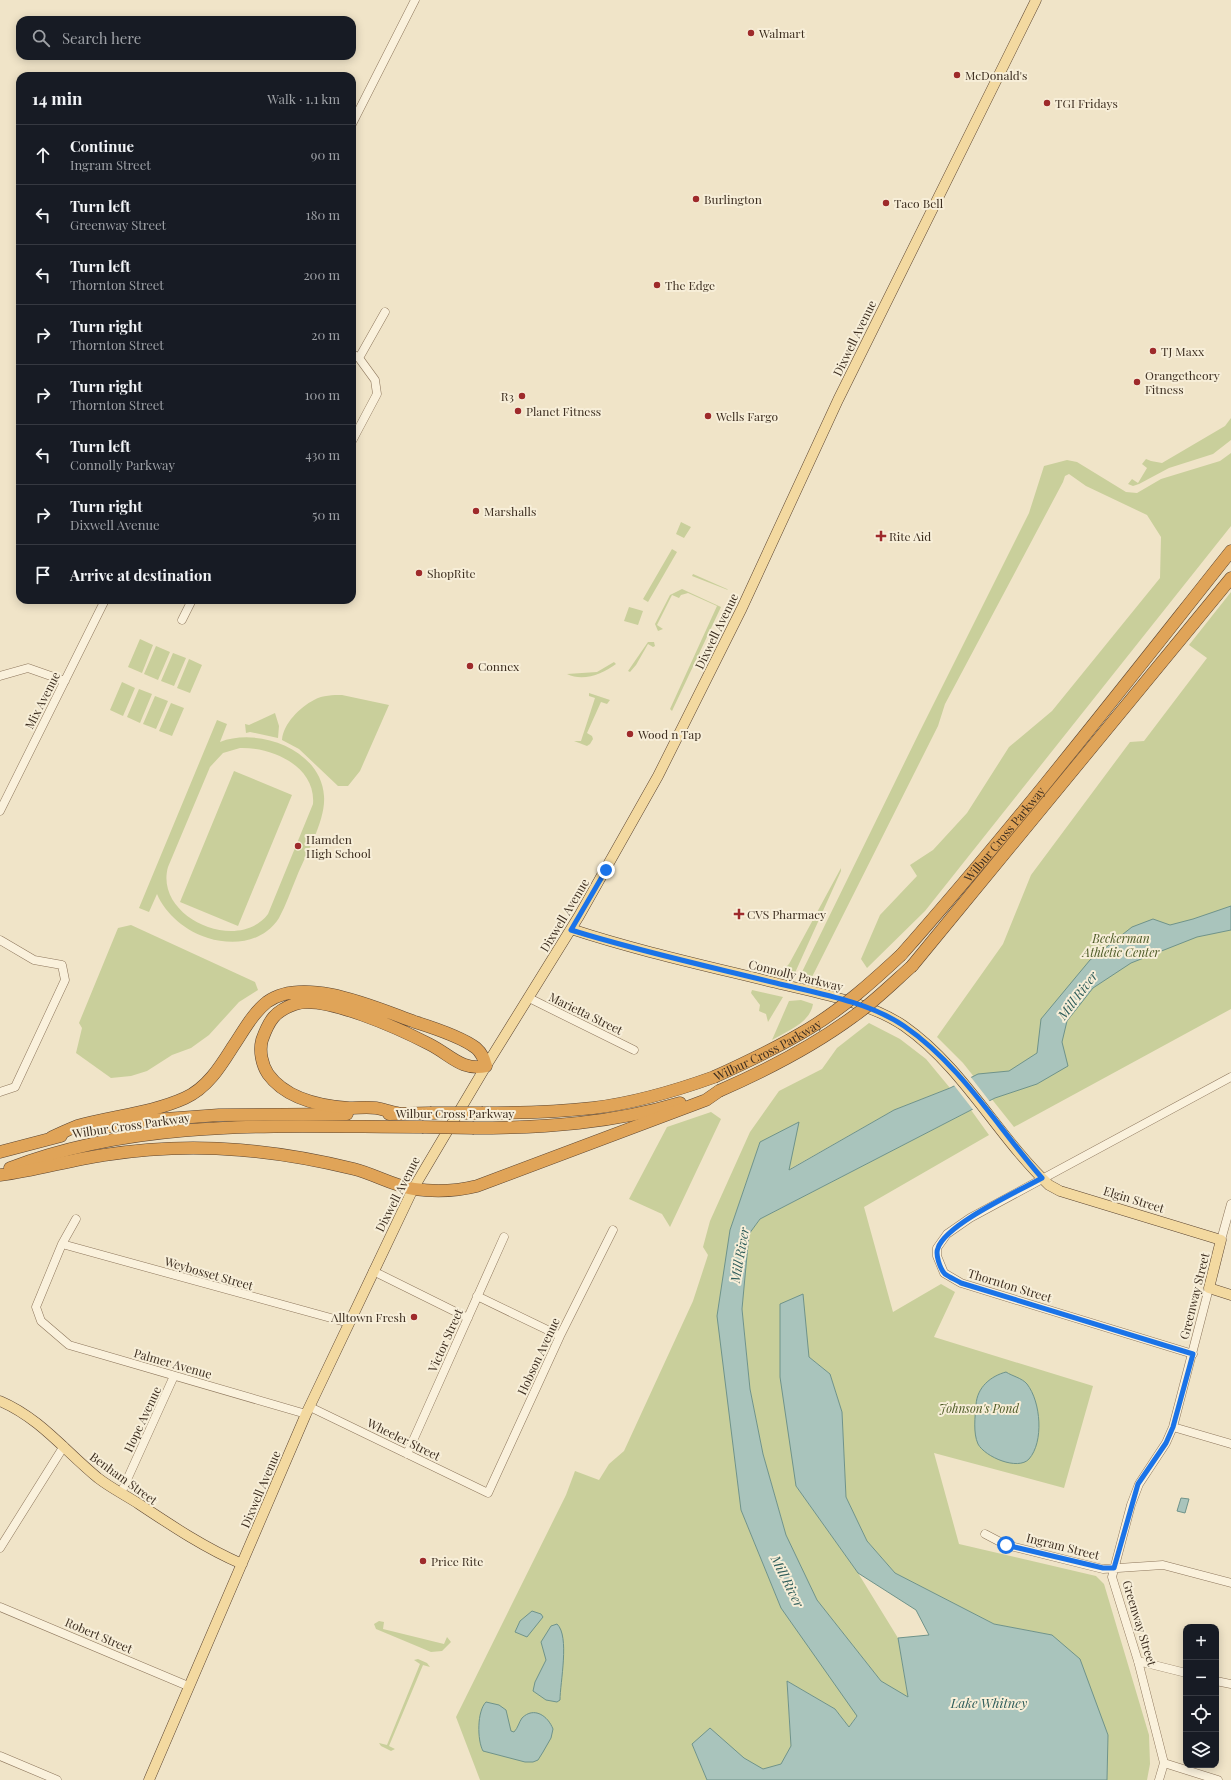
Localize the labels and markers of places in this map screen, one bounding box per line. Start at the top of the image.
place label: Walmart [758,25,806,41]
marker: Walmart [746,28,756,38]
place label: McDonald's [965,67,1027,83]
marker: McDonald's [952,70,962,80]
place label: TGI Fridays [1055,95,1118,111]
marker: TGI Fridays [1042,98,1052,108]
place label: Burlington [704,191,762,207]
marker: Burlington [691,194,701,204]
place label: Taco Bell [894,195,944,211]
marker: Taco Bell [881,198,891,208]
place label: The Edge [665,277,715,293]
marker: The Edge [652,280,662,290]
place label: TJ Maxx [1161,343,1205,359]
marker: TJ Maxx [1148,346,1158,356]
place label: Orangetheory Fitness [1145,367,1220,397]
marker: Orangetheory Fitness [1132,377,1142,387]
place label: R3 [501,388,514,404]
marker: R3 [517,391,527,401]
place label: Planet Fitness [526,403,601,419]
marker: Planet Fitness [513,406,523,416]
place label: Wells Fargo [715,408,779,424]
marker: Wells Fargo [703,411,713,421]
place label: Marshalls [484,503,536,519]
marker: Marshalls [471,506,481,516]
place label: Rite Aid [889,528,931,544]
marker: Rite Aid [876,531,886,541]
place label: ShopRite [427,565,475,581]
marker: ShopRite [414,568,424,578]
place label: Connex [478,658,520,674]
marker: Connex [465,661,475,671]
place label: Wood n Tap [637,726,701,742]
marker: Wood n Tap [625,729,635,739]
place label: Hamden High School [306,831,371,861]
marker: Hamden High School [293,841,303,851]
place label: CVS Pharmacy [747,906,826,922]
marker: CVS Pharmacy [734,909,744,919]
place label: Alltown Fresh [330,1309,406,1325]
marker: Alltown Fresh [409,1312,419,1322]
place label: Price Rite [431,1553,483,1569]
marker: Price Rite [418,1556,428,1566]

